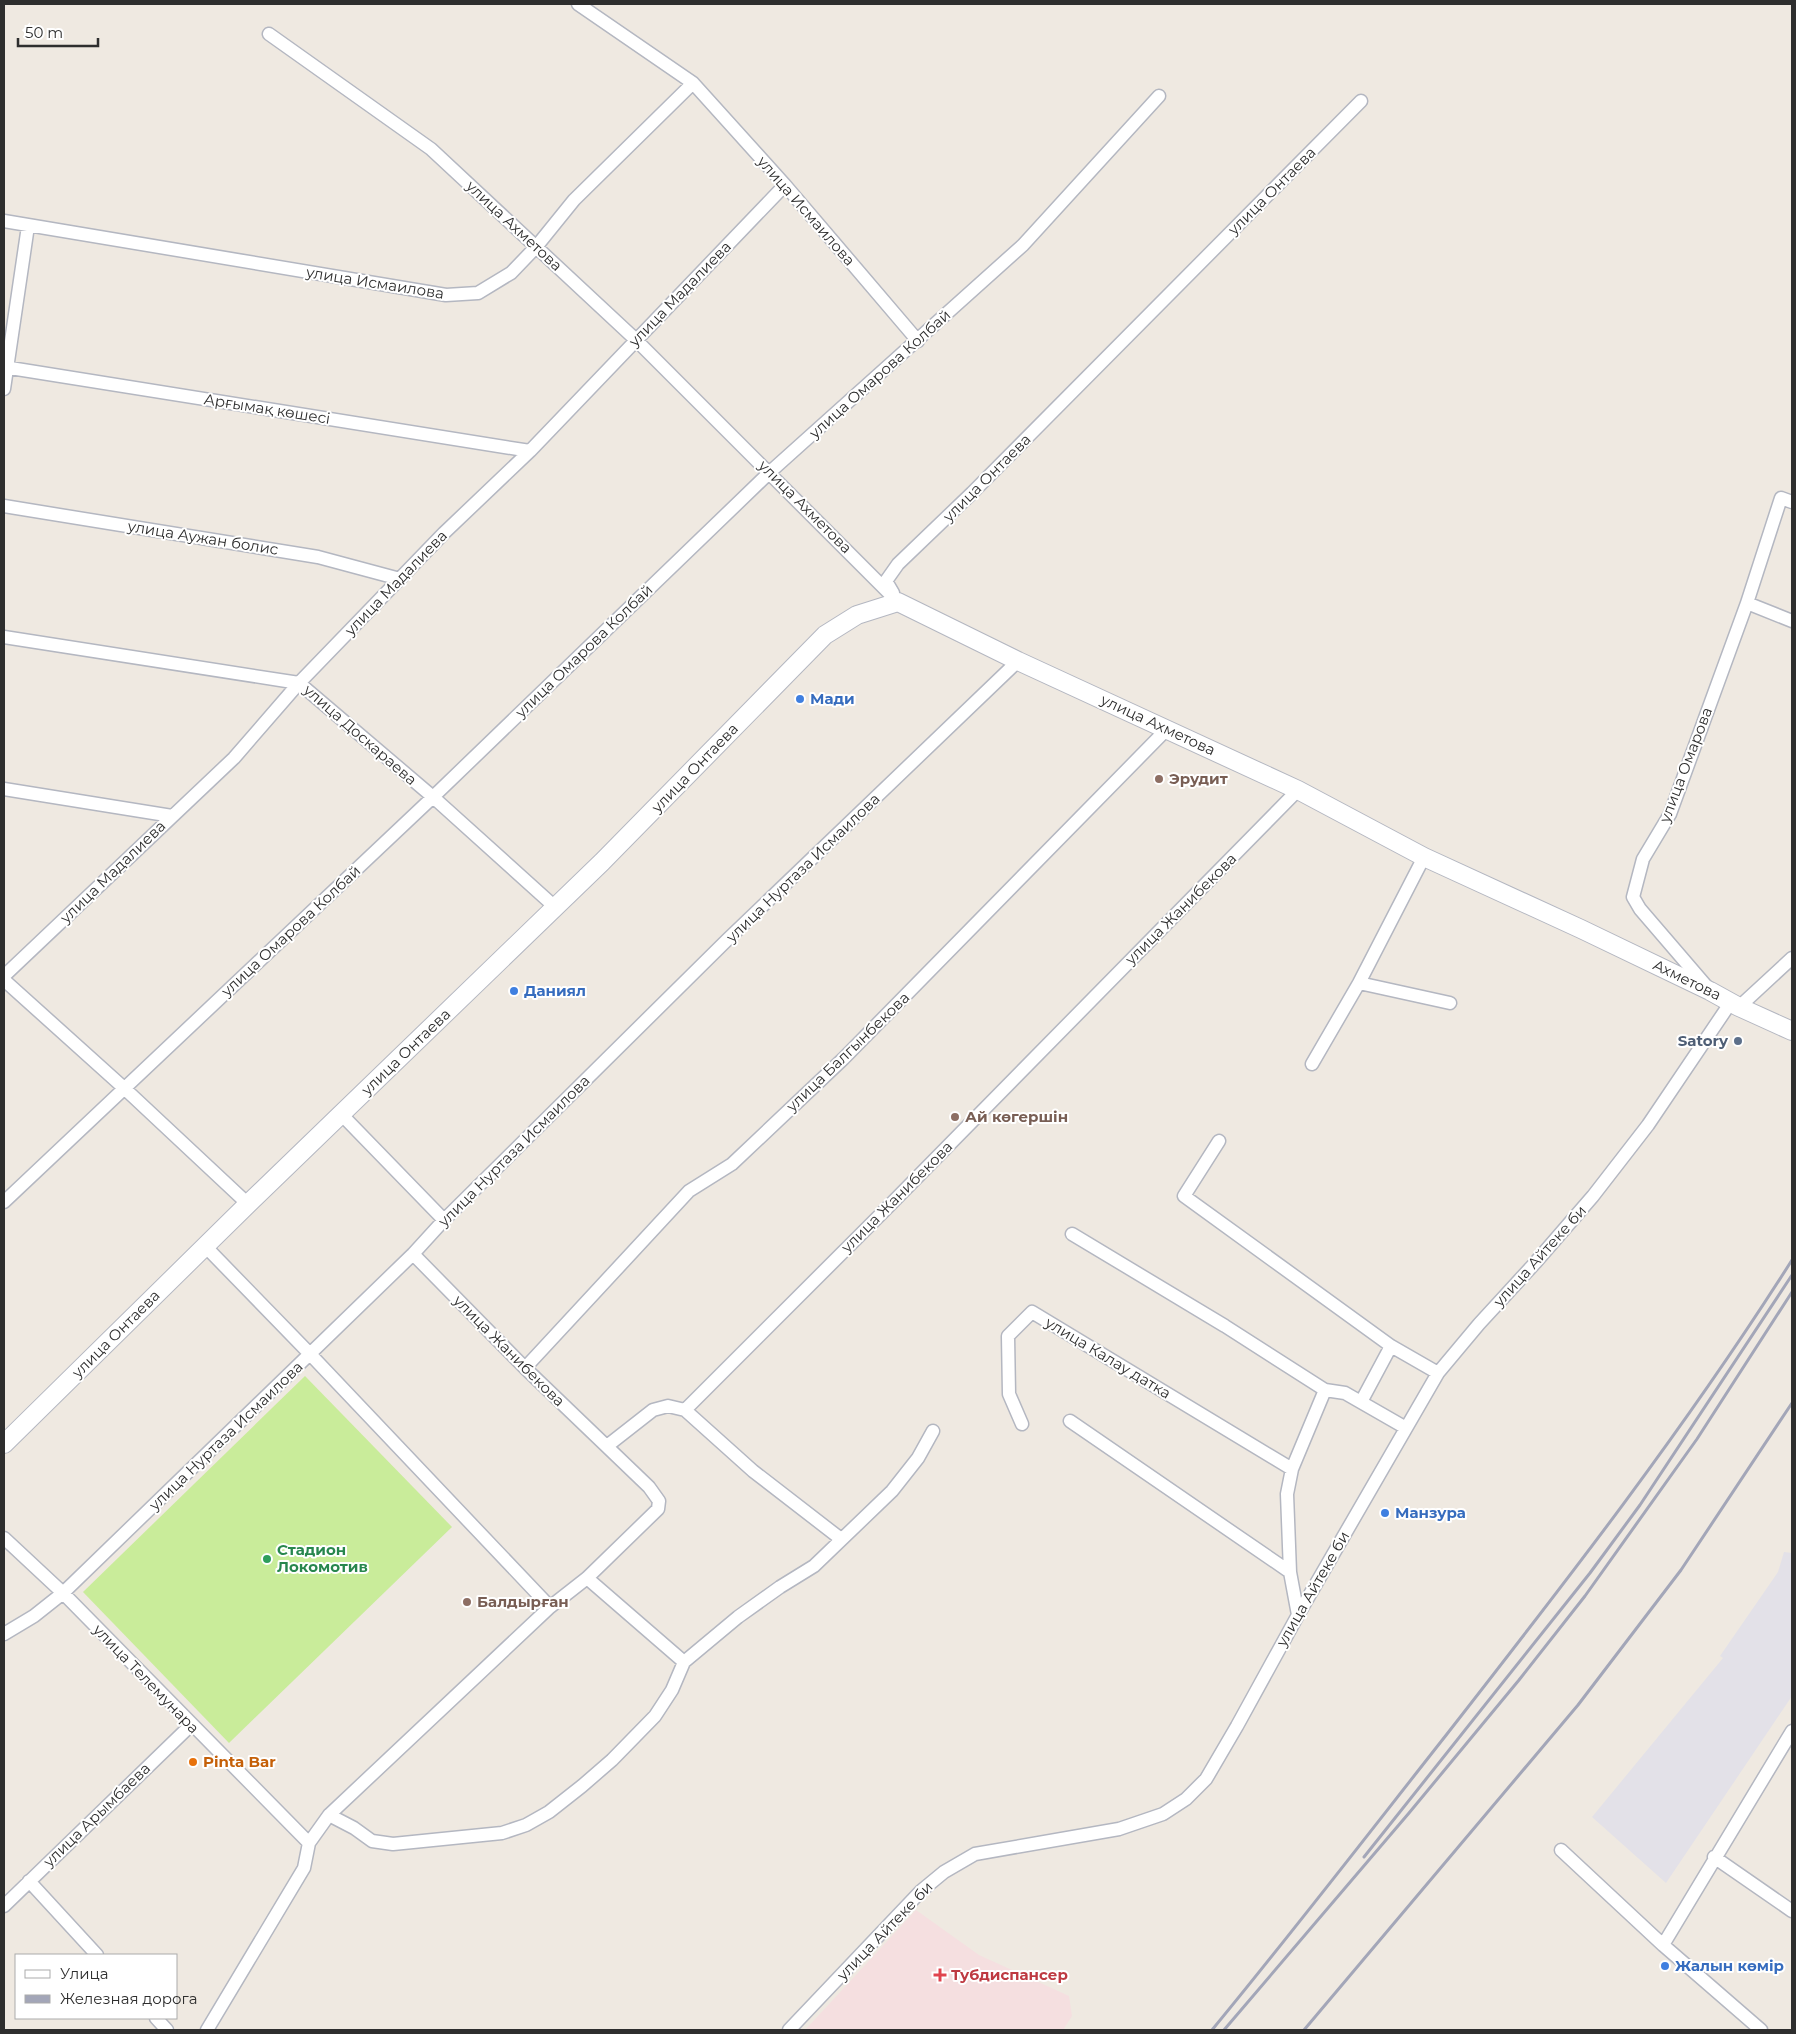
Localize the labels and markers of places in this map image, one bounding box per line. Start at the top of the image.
place label: Мади [810,689,855,708]
marker: Мади [794,693,806,705]
place label: Эрудит [1169,769,1228,788]
marker: Эрудит [1153,773,1165,785]
place label: Даниял [524,981,586,1000]
marker: Даниял [508,985,520,997]
place label: Satory [1678,1031,1729,1050]
marker: Satory [1732,1035,1744,1047]
place label: Ай көгершін [965,1107,1068,1126]
marker: Ай көгершін [949,1111,961,1123]
place label: Манзура [1395,1503,1466,1522]
marker: Манзура [1379,1507,1391,1519]
place label: Стадион Локомотив [277,1540,368,1576]
marker: Стадион Локомотив [261,1553,273,1565]
place label: Балдырған [477,1592,569,1611]
marker: Балдырған [461,1596,473,1608]
place label: Pinta Bar [203,1752,276,1771]
marker: Pinta Bar [187,1756,199,1768]
place label: Жалын көмір [1675,1956,1784,1975]
marker: Жалын көмір [1659,1960,1671,1972]
place label: Тубдиспансер [951,1965,1068,1984]
marker: Тубдиспансер [933,1968,947,1982]

